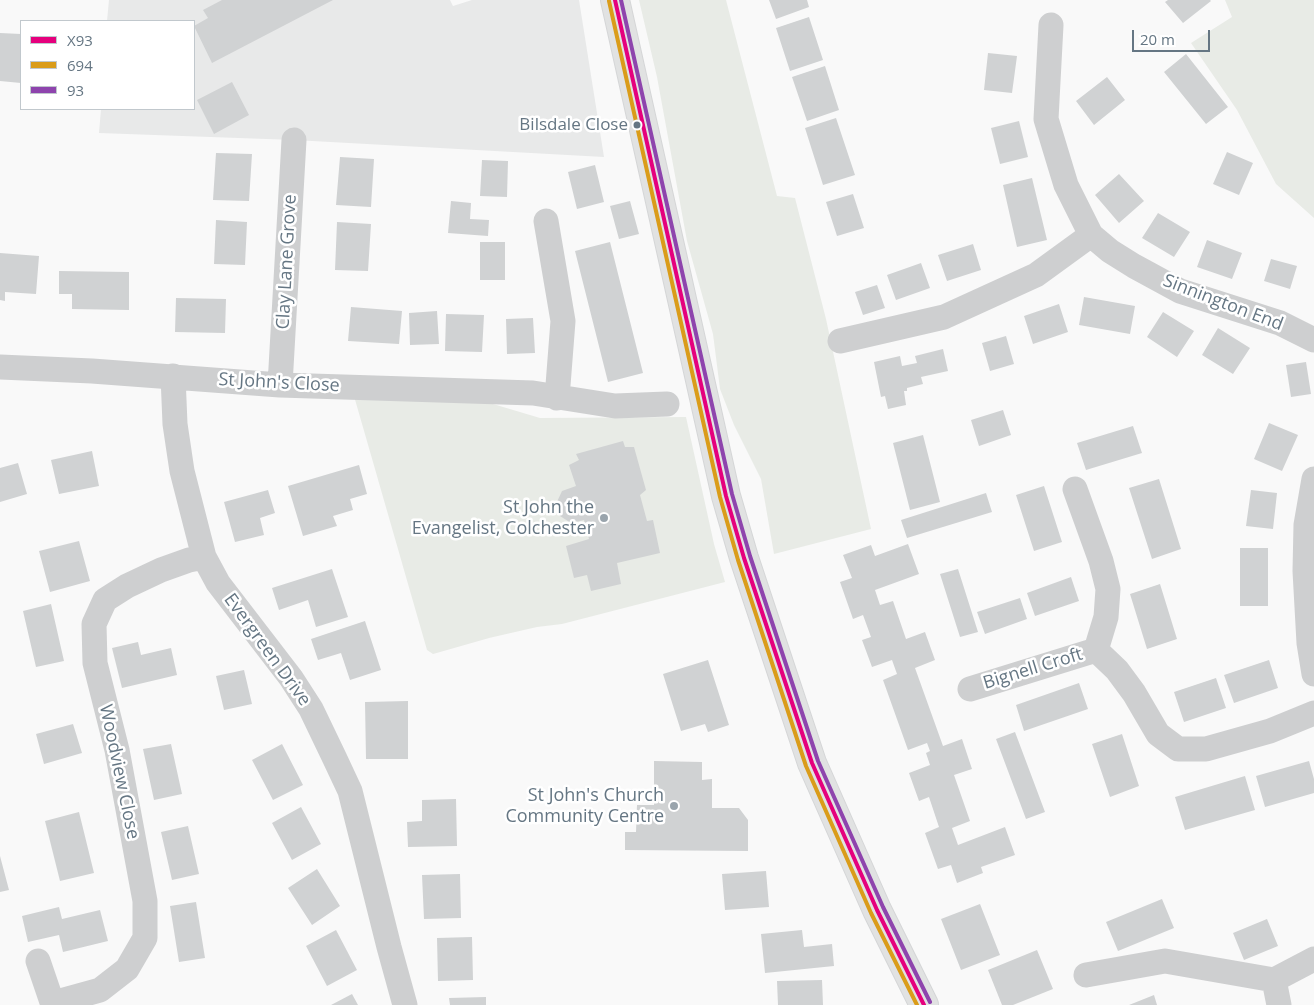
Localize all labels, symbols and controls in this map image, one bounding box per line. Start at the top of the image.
legend [20,20,195,110]
scale bar [1134,20,1212,52]
text: 20 m [1140,29,1175,49]
text: X93 [67,30,93,50]
text: 694 [67,55,93,75]
text: 93 [67,80,84,100]
place label: Bilsdale Close [519,115,628,135]
marker: Bilsdale Close [632,120,642,130]
street label: Clay Lane Grove [273,194,301,330]
street label: Sinnington End [1160,270,1286,336]
street label: St John's Close [218,369,340,397]
place label: St John the Evangelist, Colchester [412,497,594,540]
marker: St John the Evangelist, Colchester [598,512,610,524]
street label: Evergreen Drive [219,590,315,710]
street label: Bignell Croft [981,644,1085,694]
street label: Woodview Close [94,703,144,841]
place label: St John's Church Community Centre [505,785,664,828]
marker: St John's Church Community Centre [668,800,680,812]

